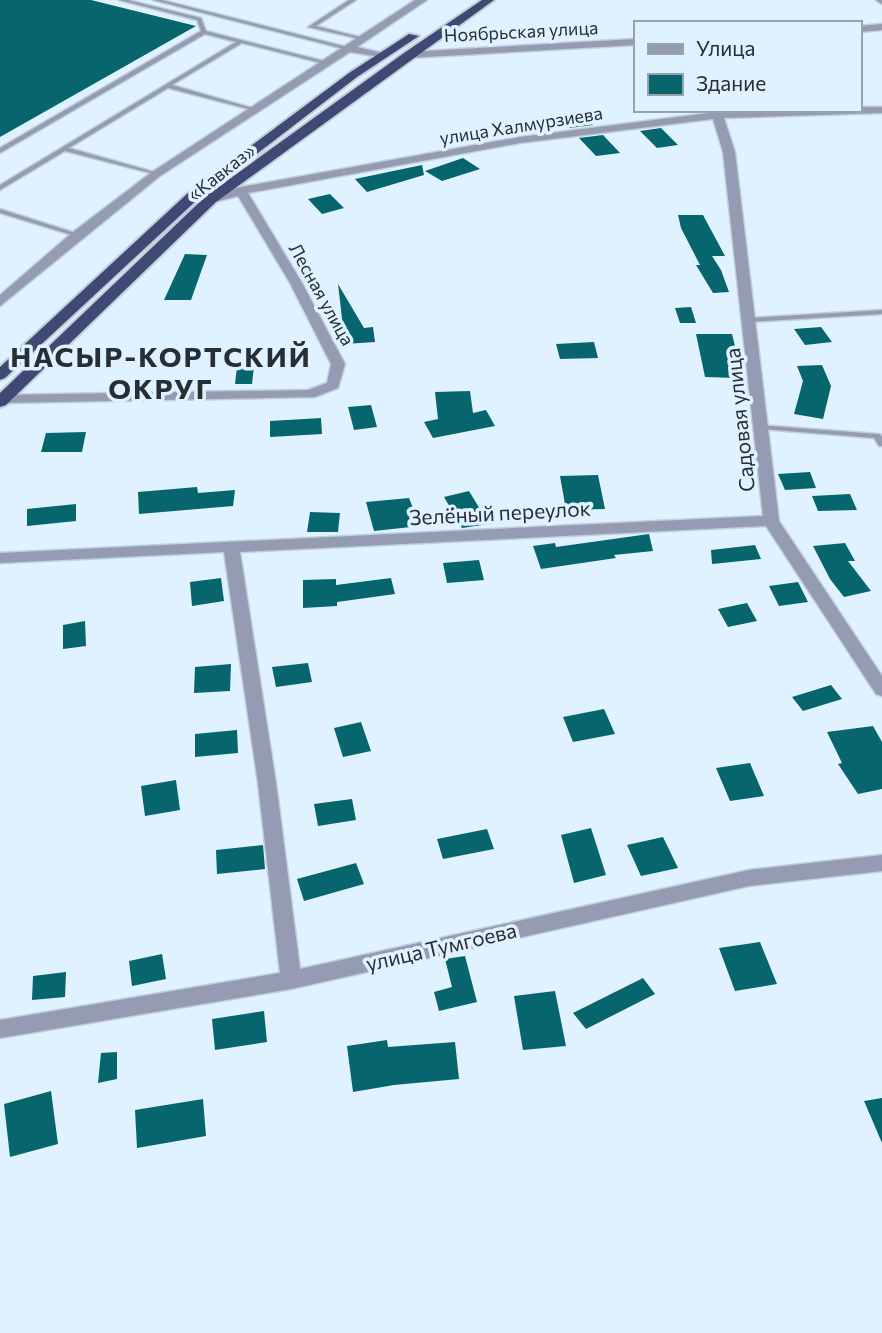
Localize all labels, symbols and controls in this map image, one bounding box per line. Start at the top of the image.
street label: Ноябрьская улица [443,16,599,46]
legend [634,21,861,112]
text: Улица [696,35,755,60]
text: Здание [696,70,766,95]
street label: улица Халмурзиева [438,101,604,149]
street label: «Кавказ» [183,139,259,205]
street label: Лесная улица [285,239,359,349]
district label: НАСЫР-КОРТСКИЙ ОКРУГ [10,339,312,405]
street label: Садовая улица [719,347,759,493]
street label: Зелёный переулок [409,495,591,529]
street label: улица Тумгоева [363,917,519,975]

